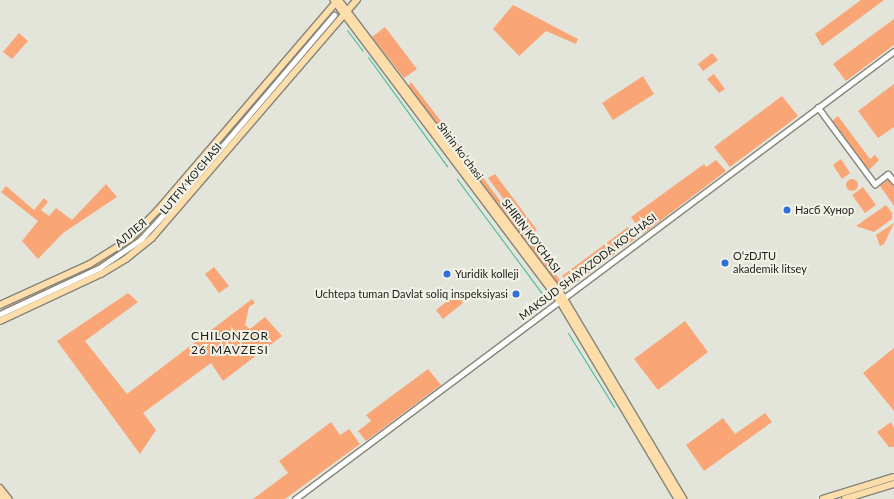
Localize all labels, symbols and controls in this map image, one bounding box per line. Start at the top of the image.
street label: Shirin koʻchasi [434,120,486,182]
street label: LUTFIY KO'CHASI [157,141,225,217]
street label: SHIRIN KO'CHASI [499,197,563,275]
place label: Насб Хунор [795,203,854,217]
marker: Насб Хунор [782,205,792,215]
street label: MAKSUD SHAYXZODA KO'CHASI [517,211,659,323]
street label: АЛЛЕЯ [113,216,149,250]
place label: OʻzDJTU akademik litsey [733,250,807,276]
marker: OʻzDJTU akademik litsey [720,258,730,268]
place label: Yuridik kolleji [455,267,519,281]
marker: Yuridik kolleji [442,269,452,279]
place label: Uchtepa tuman Davlat soliq inspeksiyasi [315,287,508,301]
marker: Uchtepa tuman Davlat soliq inspeksiyasi [511,289,521,299]
district label: CHILONZOR 26 MAVZESI [191,329,269,357]

